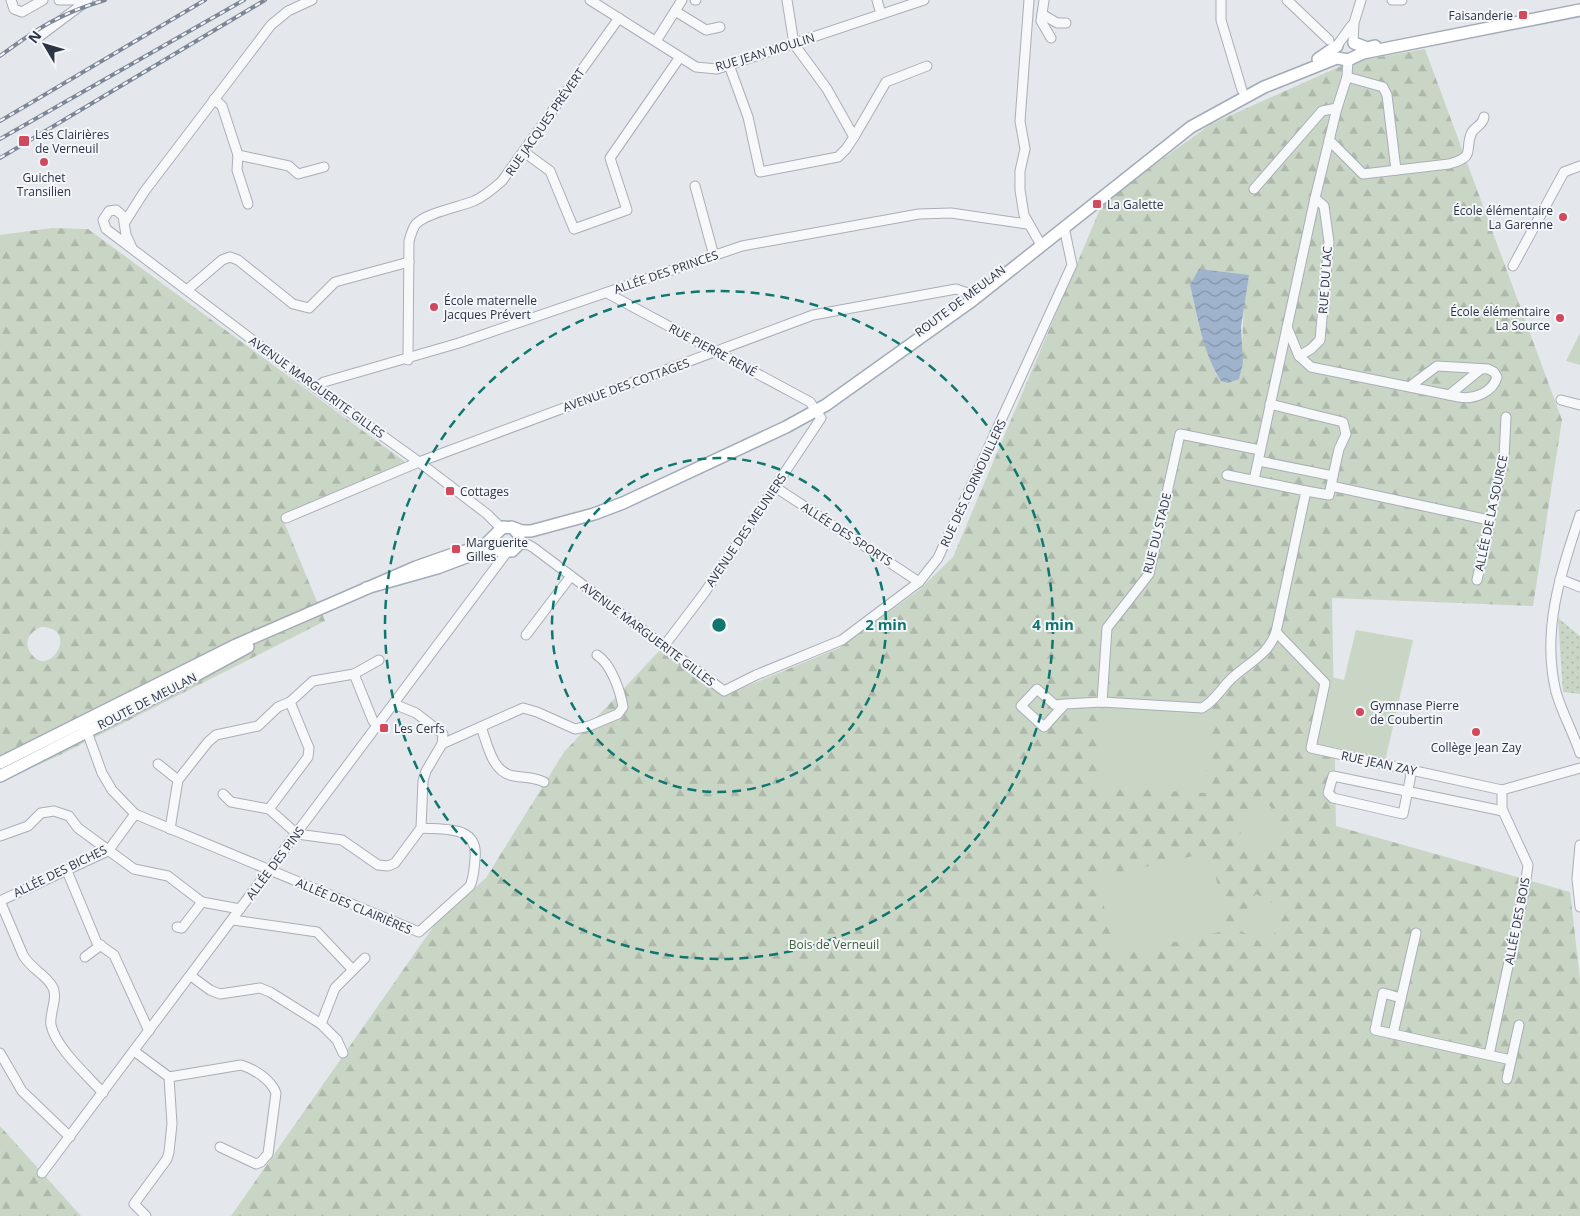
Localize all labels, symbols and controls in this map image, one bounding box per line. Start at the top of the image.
place label: Faisanderie [1449,7,1513,24]
marker: Faisanderie [1517,9,1529,21]
north arrow [20,20,70,70]
text: N [23,26,45,47]
street label: RUE JEAN MOULIN [713,29,817,75]
street label: RUE JACQUES PRÉVERT [501,64,589,179]
place label: Les Clairières de Verneuil [35,126,109,157]
marker: Les Clairières de Verneuil [17,134,31,148]
marker: Guichet Transilien [38,156,50,168]
place label: Guichet Transilien [17,169,71,200]
place label: La Galette [1107,196,1164,213]
marker: La Galette [1091,198,1103,210]
place label: École élémentaire La Garenne [1453,202,1553,233]
marker: École élémentaire La Garenne [1557,211,1569,223]
street label: RUE DU LAC [1314,245,1336,314]
street label: ALLÉE DES PRINCES [611,246,721,298]
street label: ROUTE DE MEULAN [911,261,1009,341]
place label: École maternelle Jacques Prévert [443,292,537,323]
marker: École maternelle Jacques Prévert [428,301,440,313]
place label: École élémentaire La Source [1450,303,1550,334]
marker: École élémentaire La Source [1554,312,1566,324]
street label: RUE PIERRE RENÉ [666,320,760,380]
street label: AVENUE MARGUERITE GILLES [246,332,388,442]
street label: AVENUE DES COTTAGES [560,354,692,416]
street label: RUE DES CORNOUILLERS [936,416,1010,550]
street label: ALLÉE DE LA SOURCE [1470,453,1512,573]
street label: AVENUE DES MEUNIERS [702,470,790,590]
place label: Cottages [460,483,509,500]
marker: Cottages [444,485,456,497]
street label: RUE DU STADE [1139,491,1175,575]
street label: ALLÉE DES SPORTS [798,498,896,570]
place label: Marguerite Gilles [466,534,528,565]
marker: Marguerite Gilles [450,543,462,555]
street label: AVENUE MARGUERITE GILLES [577,578,719,690]
text: 2 min [865,614,907,634]
text: 4 min [1032,614,1074,634]
centre of rings [710,616,728,634]
street label: ROUTE DE MEULAN [94,669,200,733]
place label: Gymnase Pierre de Coubertin [1370,697,1459,728]
marker: Gymnase Pierre de Coubertin [1354,706,1366,718]
place label: Les Cerfs [394,720,445,737]
marker: Les Cerfs [378,722,390,734]
marker: Collège Jean Zay [1470,726,1482,738]
place label: Collège Jean Zay [1431,739,1522,756]
street label: RUE JEAN ZAY [1340,747,1419,779]
street label: ALLÉE DES PINS [242,823,308,903]
street label: ALLÉE DES BICHES [10,841,110,901]
street label: ALLÉE DES CLAIRIÈRES [293,874,415,938]
street label: ALLÉE DES BOIS [1500,876,1534,966]
park label: Bois de Verneuil [789,936,879,953]

